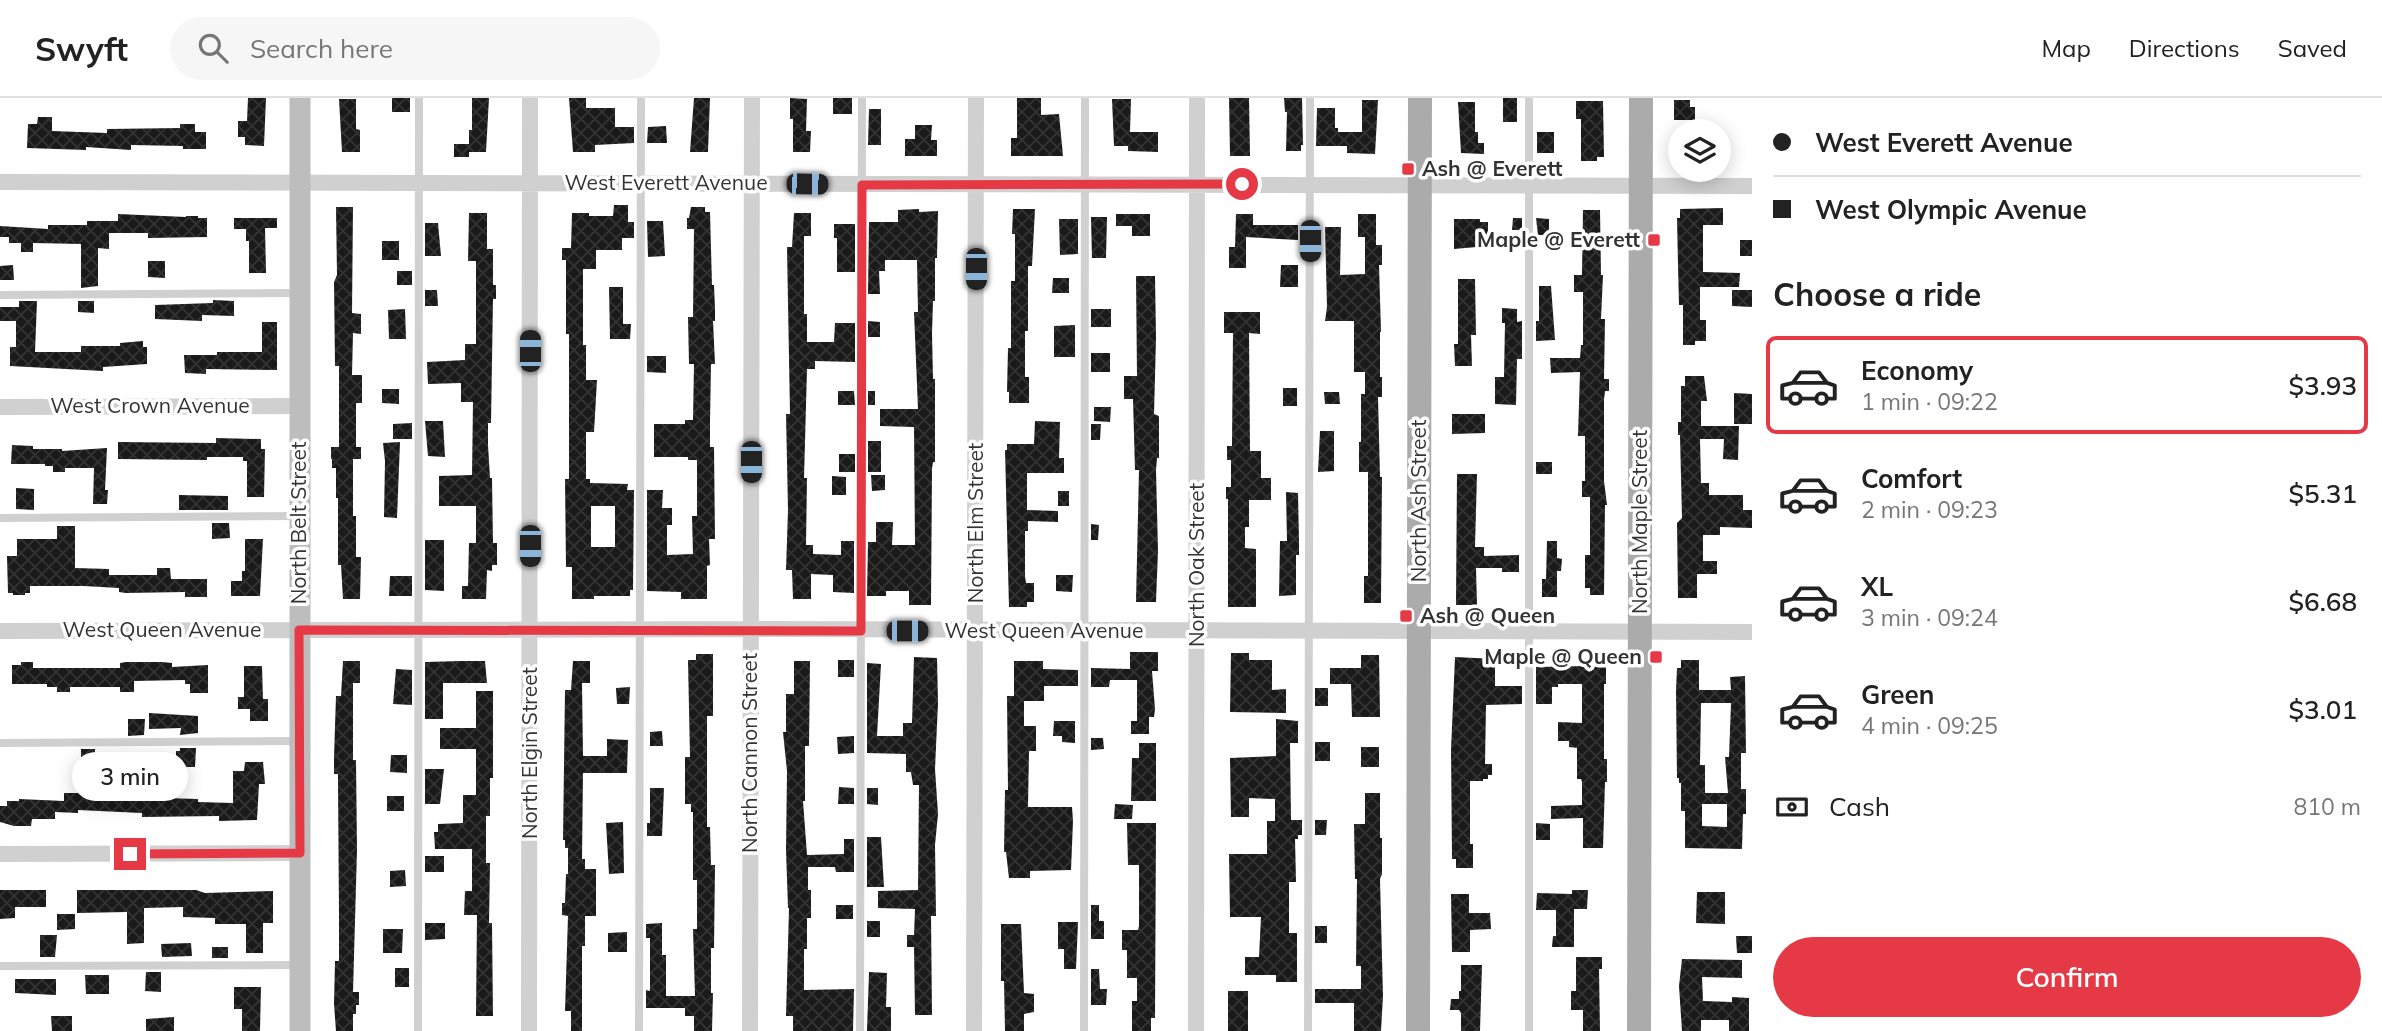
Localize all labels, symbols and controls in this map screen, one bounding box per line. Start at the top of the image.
search box [170,17,660,80]
text: Swyft [35,28,128,69]
icon: search [194,29,232,67]
text: Search here [250,32,393,65]
text: Map [2041,33,2091,63]
text: Directions [2129,33,2240,63]
text: Saved [2278,33,2347,63]
map controls [1668,119,1731,182]
button: layers [1668,119,1731,182]
text: West Everett Avenue [1815,126,2073,159]
place label: Ash @ Everett [1422,155,1563,181]
marker: Ash @ Everett [1400,161,1416,177]
route start [1226,168,1258,200]
street label: West Everett Avenue [564,169,768,195]
car [786,173,829,195]
text: West Olympic Avenue [1815,193,2087,226]
car [1300,220,1321,262]
place label: Maple @ Everett [1477,226,1640,252]
marker: Maple @ Everett [1646,232,1662,248]
car [966,248,987,290]
text: Choose a ride [1773,274,1981,314]
car [520,330,541,372]
icon: car [1777,354,1840,417]
text: Economy [1861,354,1973,387]
text: $3.93 [2288,369,2357,402]
text: 1 min · 09:22 [1861,387,1998,416]
street label: West Crown Avenue [50,392,250,418]
street label: North Ash Street [1405,420,1431,582]
street label: North Maple Street [1626,430,1652,614]
car [741,441,762,483]
street label: North Belt Street [285,442,311,604]
street label: North Elm Street [962,443,988,603]
icon: car [1777,462,1840,525]
text: Comfort [1861,462,1962,495]
text: $5.31 [2288,477,2357,510]
street label: North Oak Street [1183,483,1209,647]
text: 2 min · 09:23 [1861,495,1998,524]
car [520,525,541,567]
icon: car [1777,570,1840,633]
text: XL [1861,570,1893,603]
text: $6.68 [2288,585,2357,618]
place label: Ash @ Queen [1420,602,1555,628]
text: 3 min · 09:24 [1861,603,1998,632]
marker: Ash @ Queen [1398,608,1414,624]
street label: West Queen Avenue [63,616,261,642]
street label: West Queen Avenue [945,617,1143,643]
car [887,621,929,642]
place label: Maple @ Queen [1484,643,1642,669]
marker: Maple @ Queen [1648,649,1664,665]
street label: North Cannon Street [736,653,762,853]
street label: North Elgin Street [516,667,542,839]
icon: car [1777,678,1840,741]
text: Green [1861,678,1934,711]
text: $3.01 [2288,693,2357,726]
text: 4 min · 09:25 [1861,711,1998,740]
callout: 3 min [72,752,188,802]
text: 3 min [100,762,160,791]
icon: cash [1773,788,1811,826]
text: Cash [1829,790,1890,823]
text: 810 m [2293,792,2361,821]
route end [114,838,146,870]
button: Confirm [1773,937,2361,1017]

